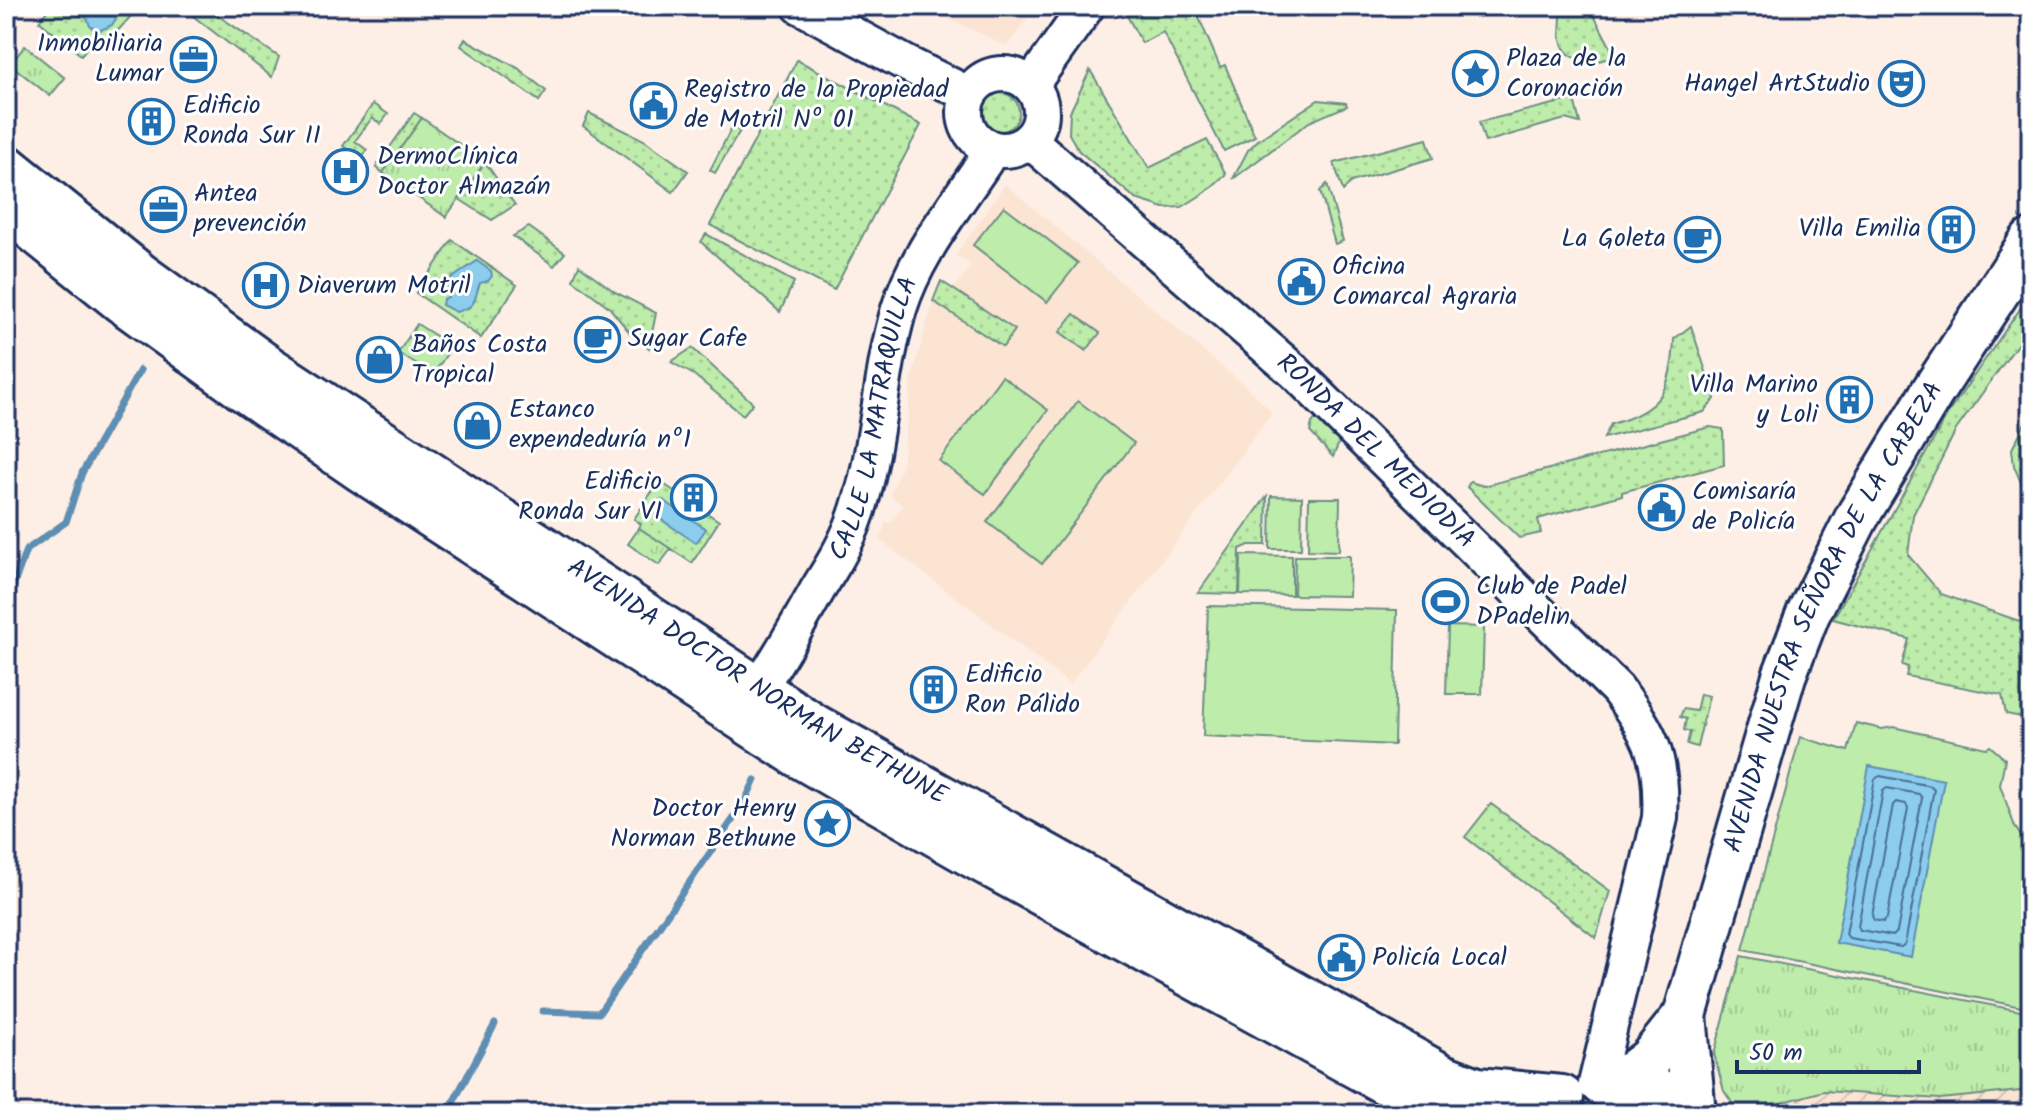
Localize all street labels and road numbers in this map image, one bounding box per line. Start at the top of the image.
street label: CALLE LA MATRAQUILLA [818,270,930,569]
street label: RONDA DEL MEDIODÍA [1266,343,1485,559]
street label: AVENIDA NUESTRA SEÑORA DE LA CABEZA [1712,374,1955,858]
street label: AVENIDA DOCTOR NORMAN BETHUNE [558,547,956,817]

